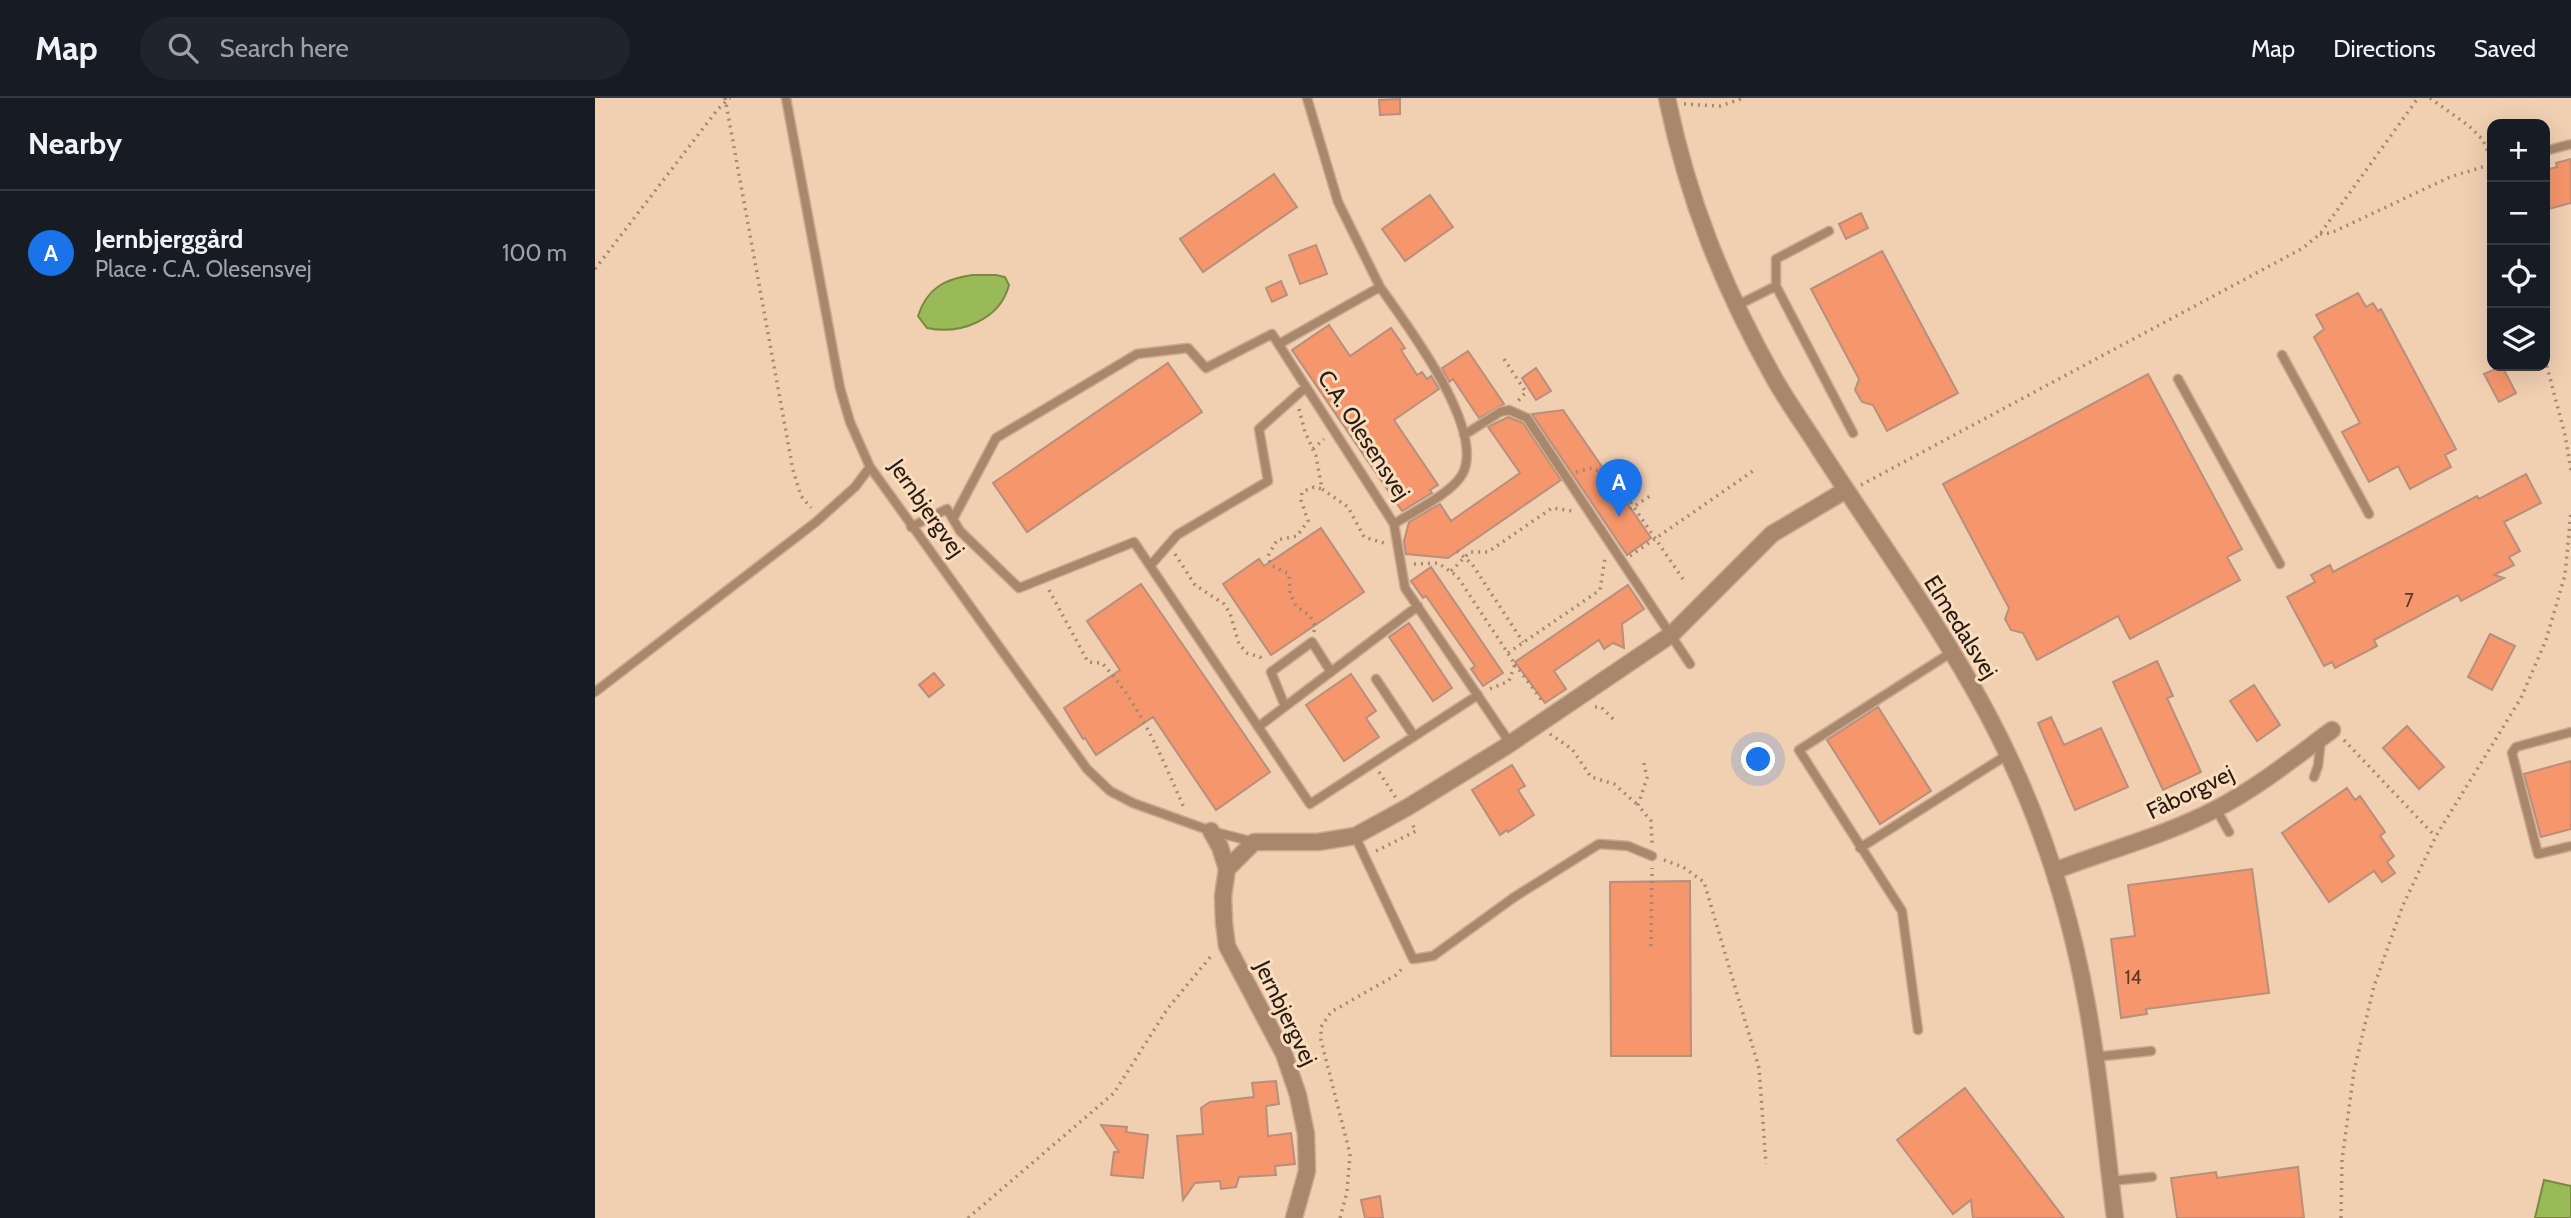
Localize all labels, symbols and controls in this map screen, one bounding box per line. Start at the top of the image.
search box [140,17,630,80]
text: Map [35,28,98,68]
icon: search [164,29,202,67]
text: Search here [220,32,349,64]
text: Map [2251,34,2295,63]
text: Directions [2333,34,2436,63]
text: Saved [2474,34,2536,63]
map controls [2487,119,2550,371]
button: + [2487,119,2550,182]
text: Nearby [28,125,122,162]
button: − [2487,182,2550,245]
text: Jernbjerggård [95,223,243,255]
text: A [44,239,58,267]
text: 100 m [502,239,567,267]
button: locate [2487,245,2550,308]
text: Place · C.A. Olesensvej [95,255,312,283]
button: layers [2487,308,2550,371]
street label: C.A. Olesensvej [1312,365,1416,505]
street label: Jernbjergvej [882,453,971,562]
pin: A [1596,459,1642,517]
street label: Elmedalsvej [1918,570,2004,684]
house number: 7 [2404,589,2414,612]
your location [1741,742,1775,776]
street label: Fåborgvej [2142,759,2238,825]
street label: Jernbjergvej [1248,955,1323,1070]
house number: 14 [2124,966,2142,989]

